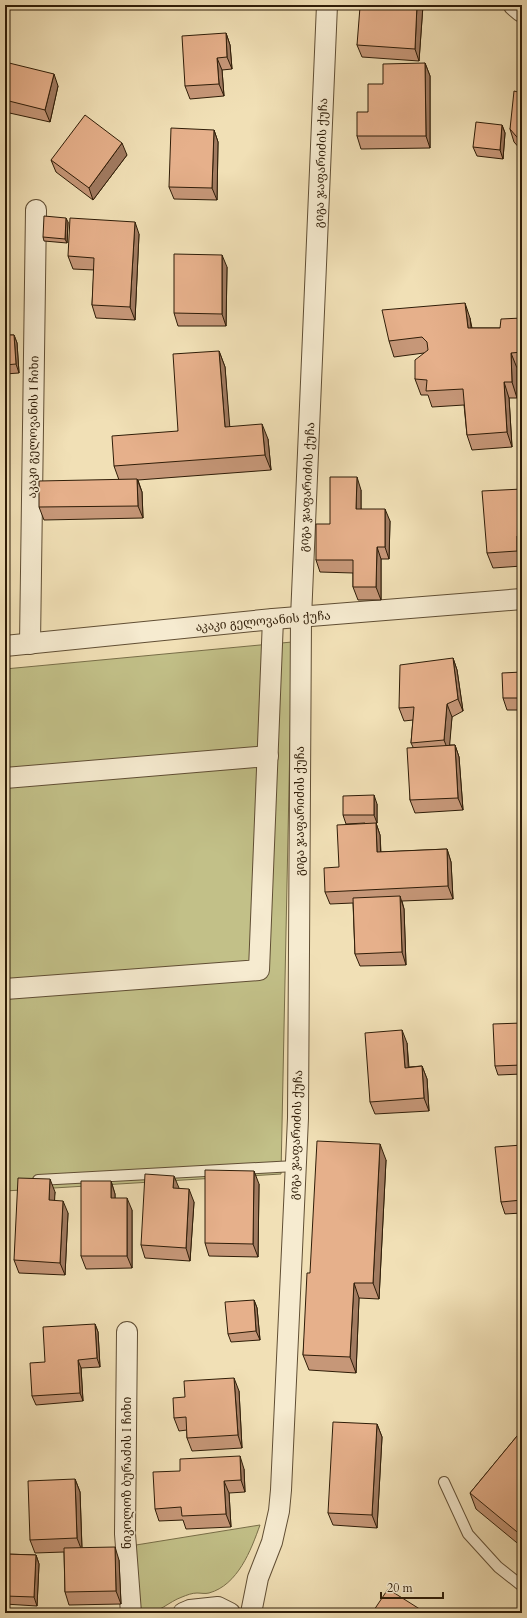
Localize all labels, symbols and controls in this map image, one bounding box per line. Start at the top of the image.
street label: გიგა ჯაფარიძის ქუჩა [311,98,331,228]
street label: აკაკი გელოვანის I ჩიხი [24,355,42,498]
street label: გიგა ჯაფარიძის ქუჩა [296,422,318,552]
street label: აკაკი გელოვანის ქუჩა [195,607,331,635]
street label: გიგა ჯაფარიძის ქუჩა [292,746,308,876]
street label: გიგა ჯაფარიძის ქუჩა [286,1070,306,1200]
street label: ნიკოლოზ ბურაძის I ჩიხი [119,1397,135,1549]
scale bar [381,1574,443,1600]
text: 20 m [387,1580,414,1596]

